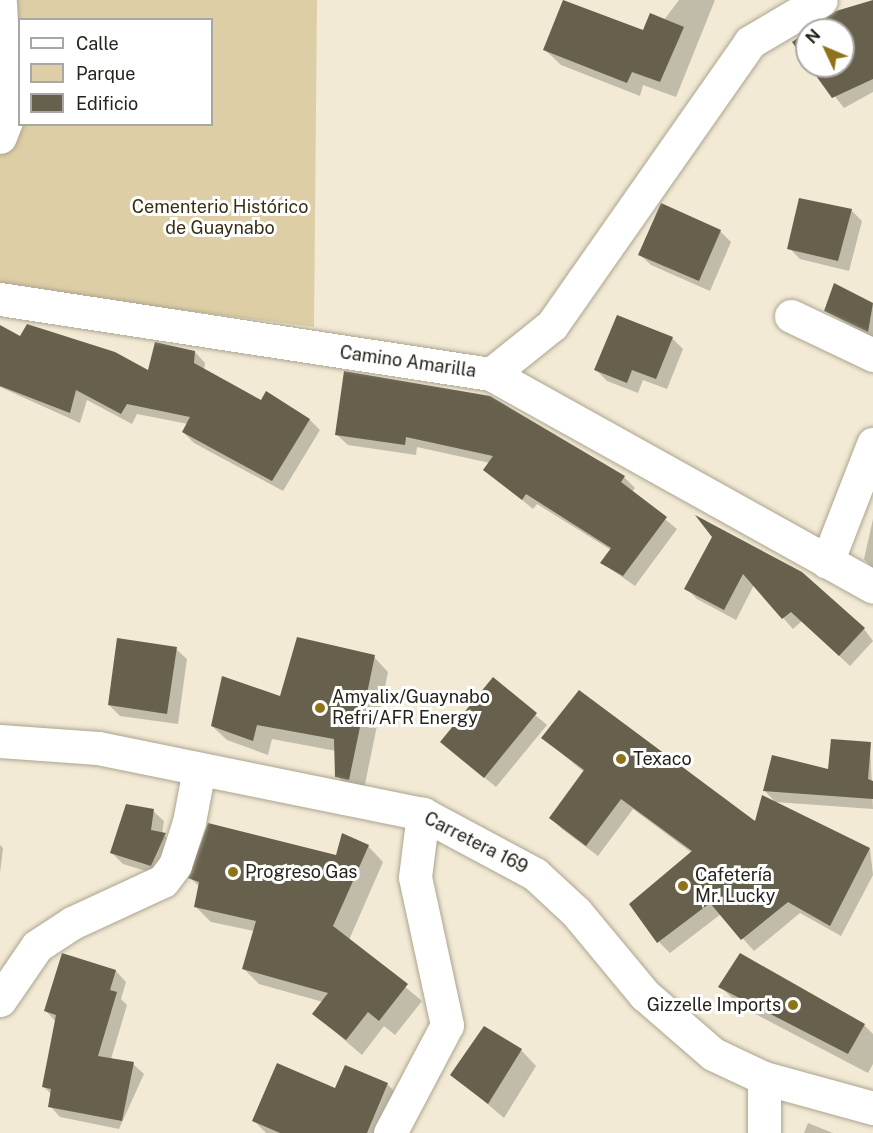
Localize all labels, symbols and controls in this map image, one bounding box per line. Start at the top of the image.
legend [18,18,213,126]
north arrow [795,18,855,78]
text: N [802,25,824,48]
text: Calle [76,33,119,54]
text: Parque [76,63,136,84]
text: Edificio [76,93,138,114]
park label: Cementerio Histórico de Guaynabo [132,197,308,240]
street label: Camino Amarilla [338,342,478,382]
place label: Amyalix/Guaynabo Refri/AFR Energy [332,687,490,730]
marker: Amyalix/Guaynabo Refri/AFR Energy [313,701,327,715]
place label: Texaco [633,748,692,770]
marker: Texaco [614,752,628,766]
street label: Carretera 169 [420,808,532,878]
place label: Progreso Gas [245,861,358,883]
marker: Progreso Gas [226,865,240,879]
place label: Cafetería Mr. Lucky [695,865,776,908]
marker: Cafetería Mr. Lucky [676,879,690,893]
place label: Gizzelle Imports [647,994,781,1016]
marker: Gizzelle Imports [786,998,800,1012]

